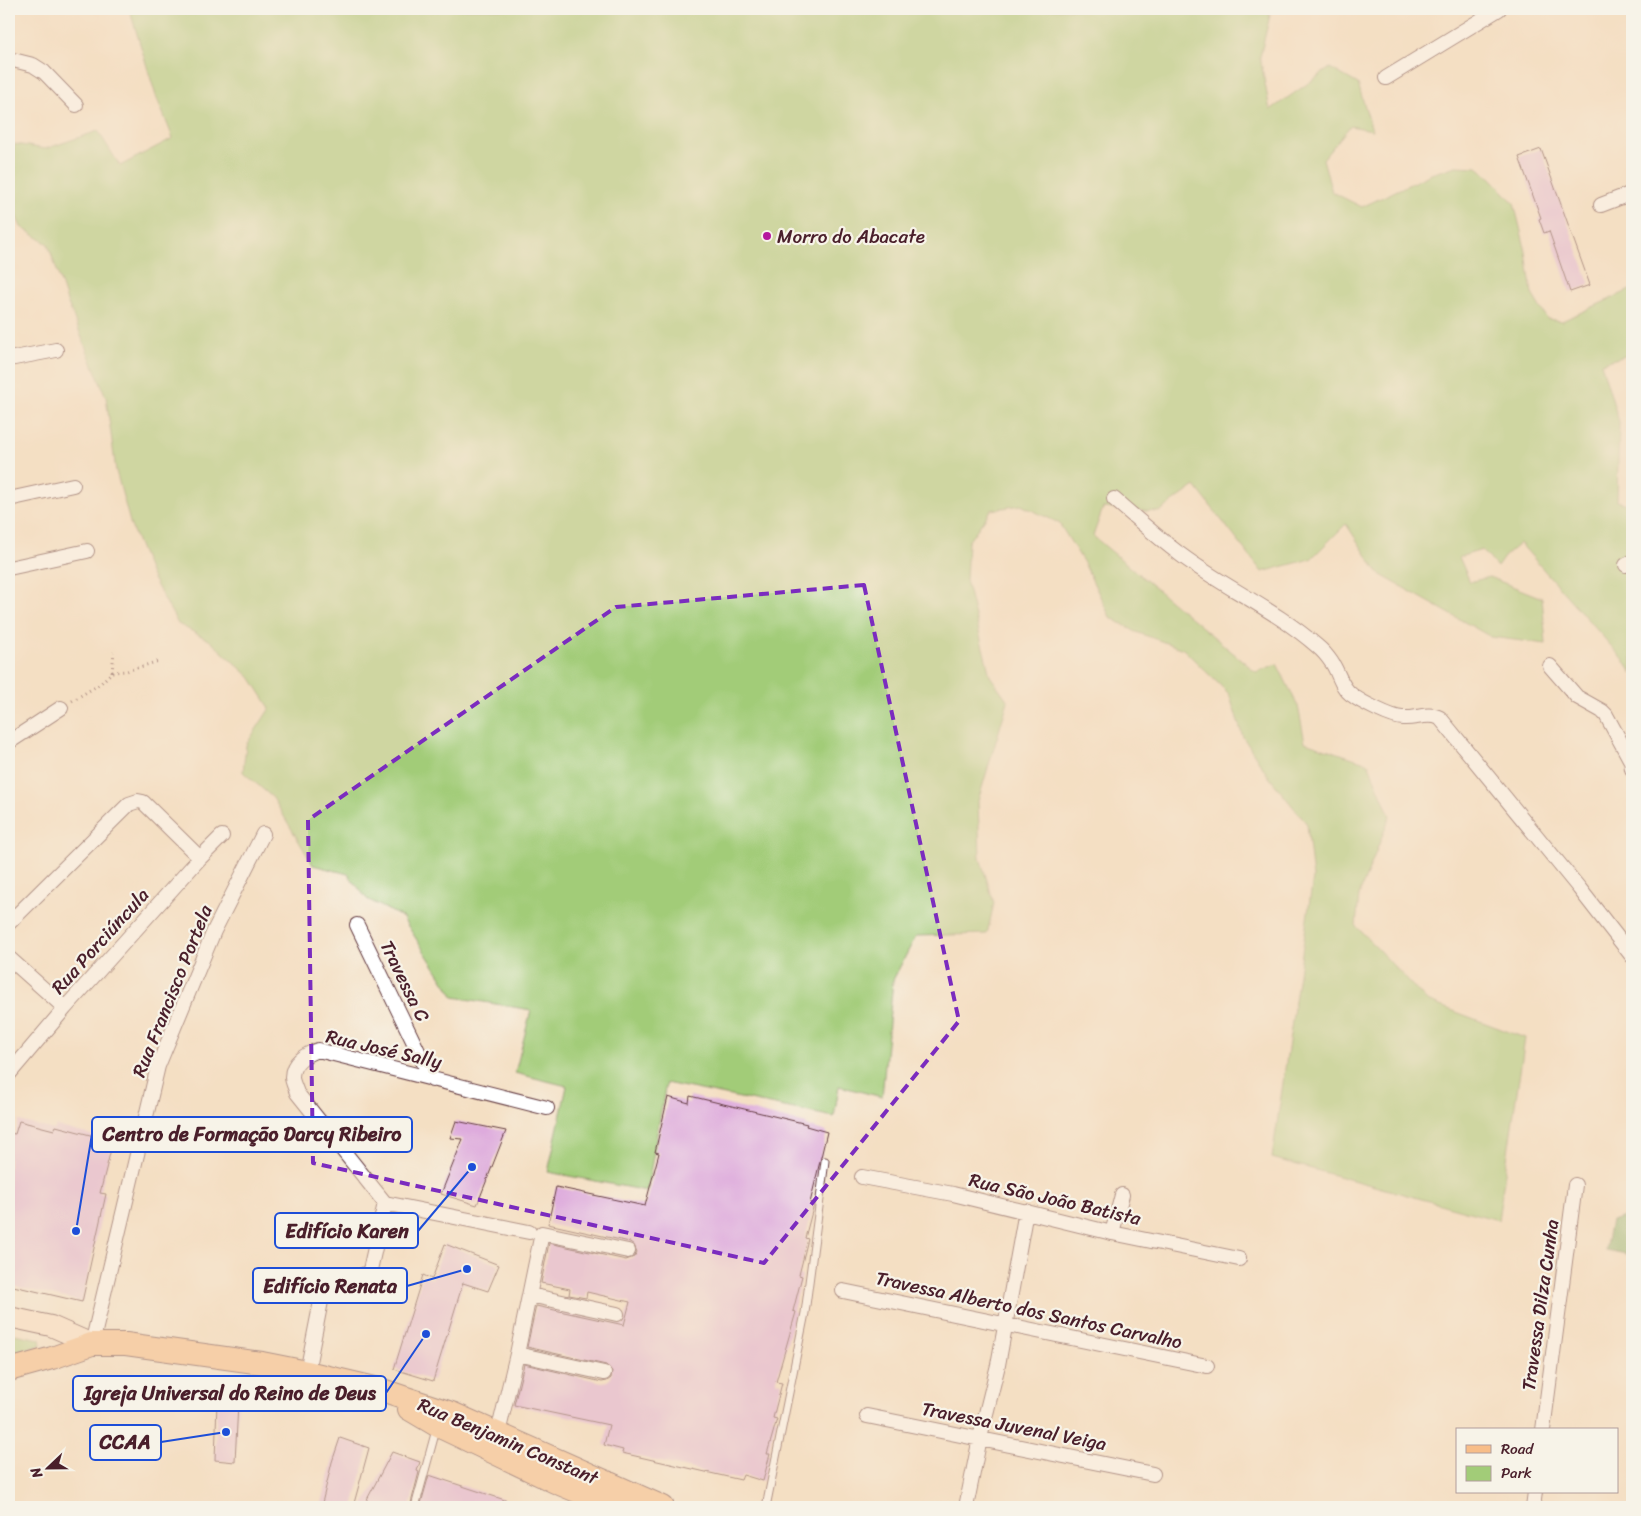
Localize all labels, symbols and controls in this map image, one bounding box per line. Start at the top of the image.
place label: Morro do Abacate [777,220,925,253]
marker: Morro do Abacate [761,230,773,242]
street label: Rua Porciúncula [43,880,158,1002]
street label: Rua Francisco Portela [122,899,222,1082]
street label: Travessa C [371,934,439,1028]
street label: Rua José Sally [323,1020,445,1078]
callout: Centro de Formação Darcy Ribeiro [92,1117,412,1152]
text: Centro de Formação Darcy Ribeiro [102,1117,402,1152]
street label: Rua São João Batista [966,1163,1145,1235]
callout: Edifício Karen [275,1213,418,1248]
text: Edifício Karen [285,1214,409,1249]
street label: Travessa Dilza Cunha [1512,1217,1568,1393]
street label: Travessa Alberto dos Santos Carvalho [873,1261,1186,1359]
callout: Edifício Renata [253,1268,407,1303]
text: Edifício Renata [263,1269,398,1304]
callout: Igreja Universal do Reino de Deus [73,1376,386,1411]
text: Igreja Universal do Reino de Deus [83,1376,377,1411]
street label: Rua Benjamin Constant [412,1388,605,1495]
street label: Travessa Juvenal Veiga [919,1392,1110,1460]
callout: CCAA [90,1425,161,1460]
text: CCAA [98,1425,151,1460]
legend [1456,1428,1618,1494]
text: Road [1501,1436,1534,1462]
north arrow [22,1444,72,1494]
text: Park [1501,1460,1532,1486]
text: N [23,1463,50,1483]

